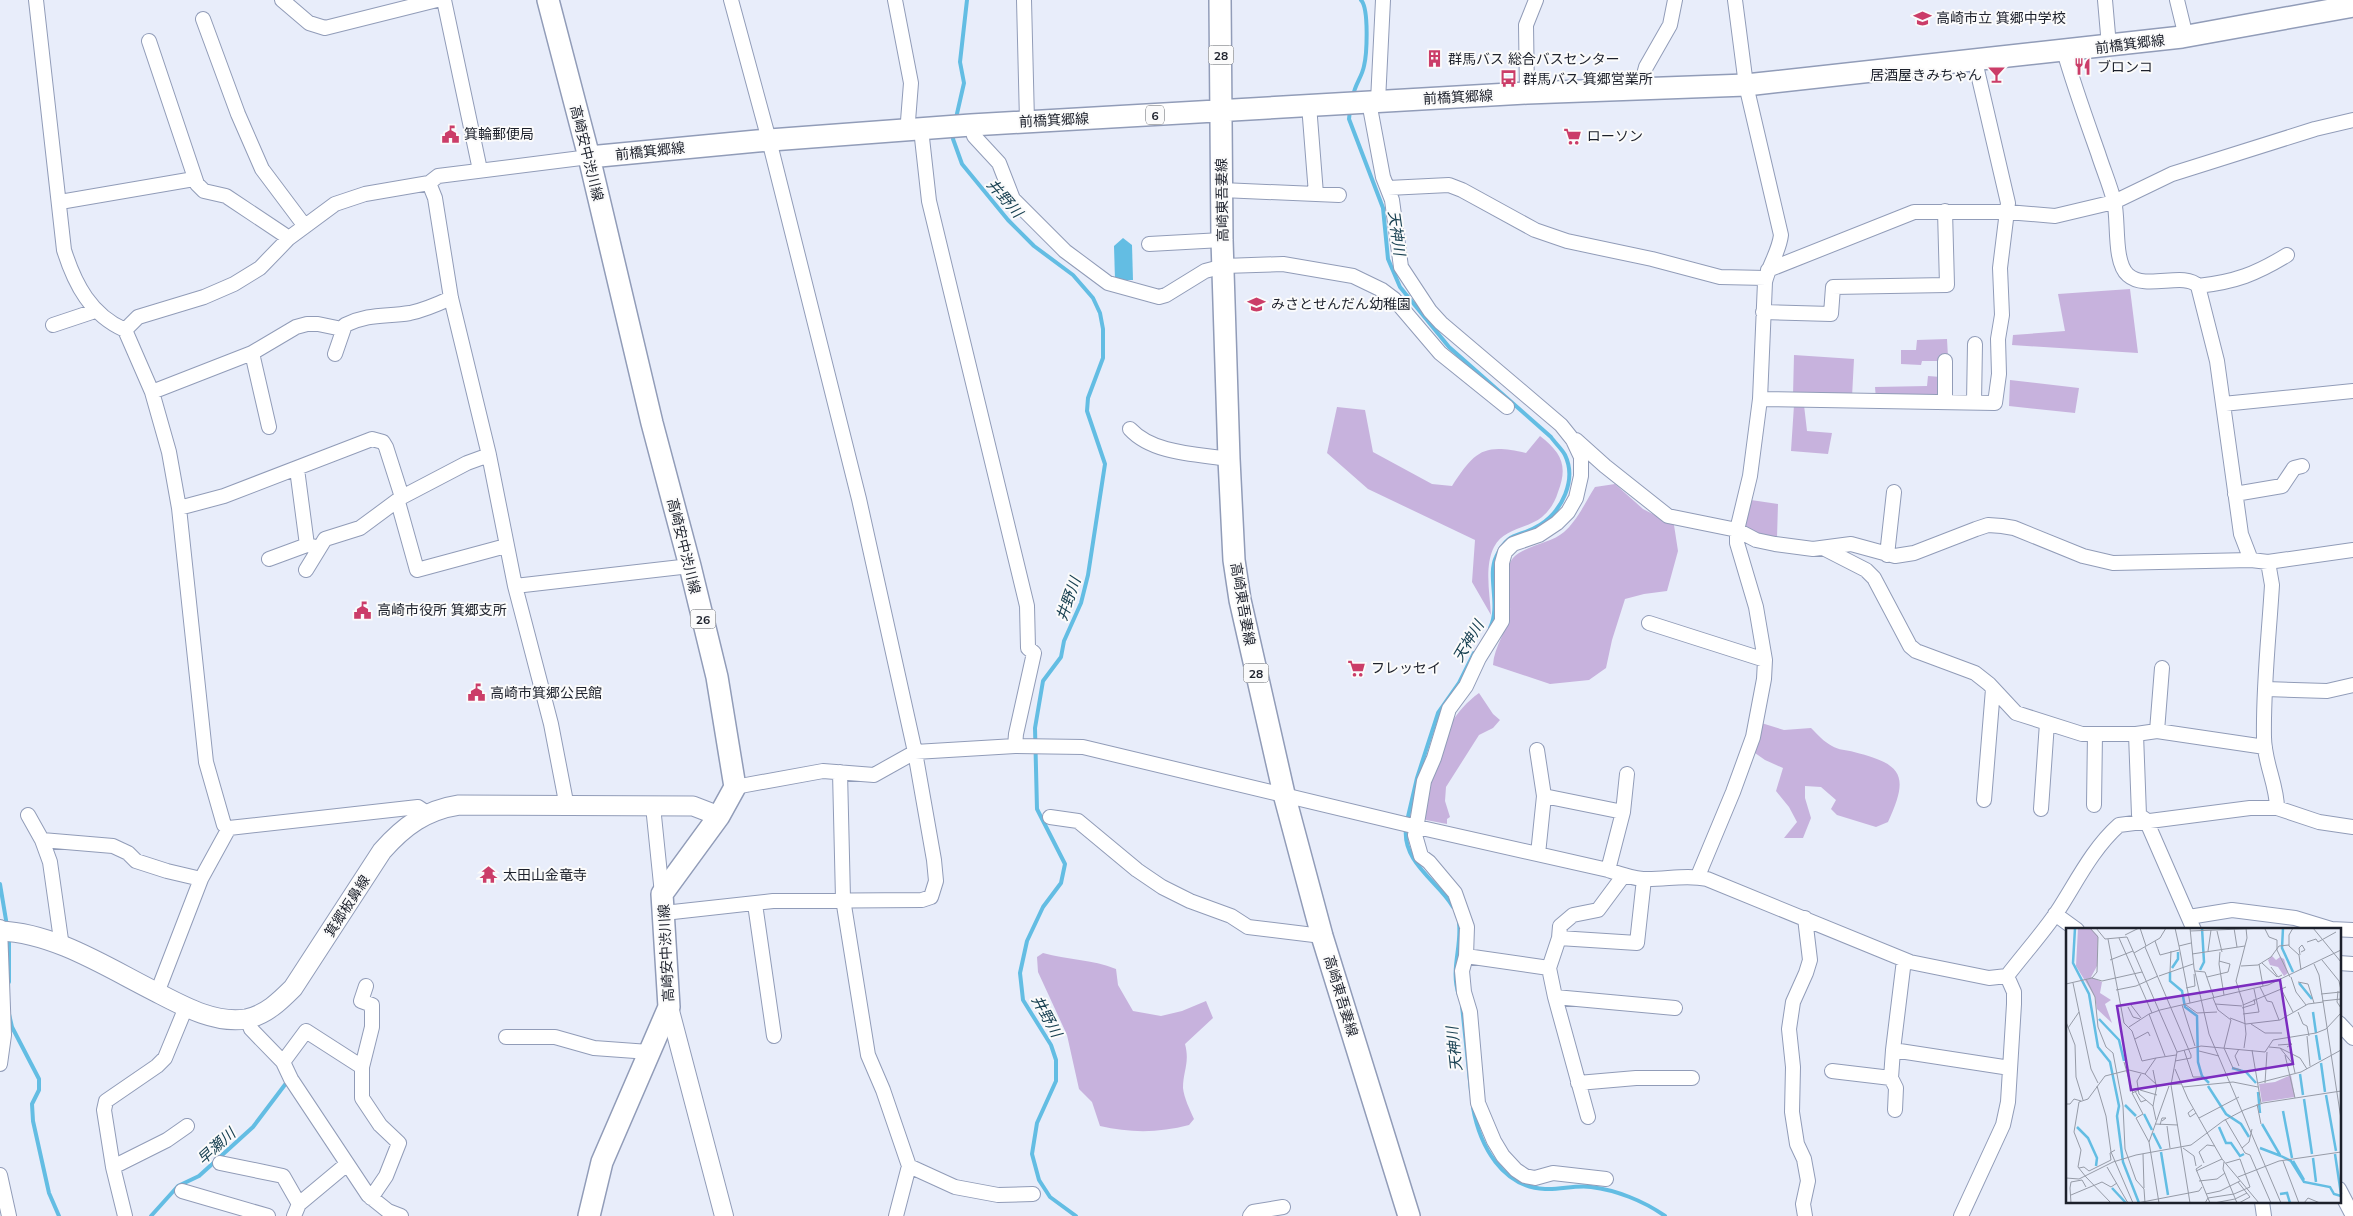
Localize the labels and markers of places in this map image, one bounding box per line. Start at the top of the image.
school or university icon: 高崎市立 箕郷中学校 [1912,8,1932,28]
place label: 高崎市立 箕郷中学校 [1936,9,2066,27]
building icon: 群馬バス 総合バスセンター [1424,49,1444,69]
place label: 群馬バス 総合バスセンター [1448,50,1620,68]
restaurant icon: ブロンコ [2073,57,2093,77]
place label: ブロンコ [2097,58,2153,76]
bar icon: 居酒屋きみちゃん [1986,65,2006,85]
place label: 居酒屋きみちゃん [1870,66,1982,84]
bus stop icon: 群馬バス 箕郷営業所 [1499,69,1519,89]
place label: 群馬バス 箕郷営業所 [1523,70,1653,88]
public building icon: 箕輪郵便局 [440,124,460,144]
place label: 箕輪郵便局 [464,125,534,143]
supermarket icon: ローソン [1563,126,1583,146]
place label: ローソン [1587,127,1643,145]
school or university icon: みさとせんだん幼稚園 [1247,294,1267,314]
place label: みさとせんだん幼稚園 [1271,295,1411,313]
public building icon: 高崎市役所 箕郷支所 [353,600,373,620]
place label: 高崎市役所 箕郷支所 [377,601,507,619]
supermarket icon: フレッセイ [1347,658,1367,678]
place label: フレッセイ [1371,659,1441,677]
public building icon: 高崎市箕郷公民館 [466,683,486,703]
place label: 高崎市箕郷公民館 [490,684,602,702]
temple icon: 太田山金竜寺 [479,865,499,885]
place label: 太田山金竜寺 [503,866,587,884]

